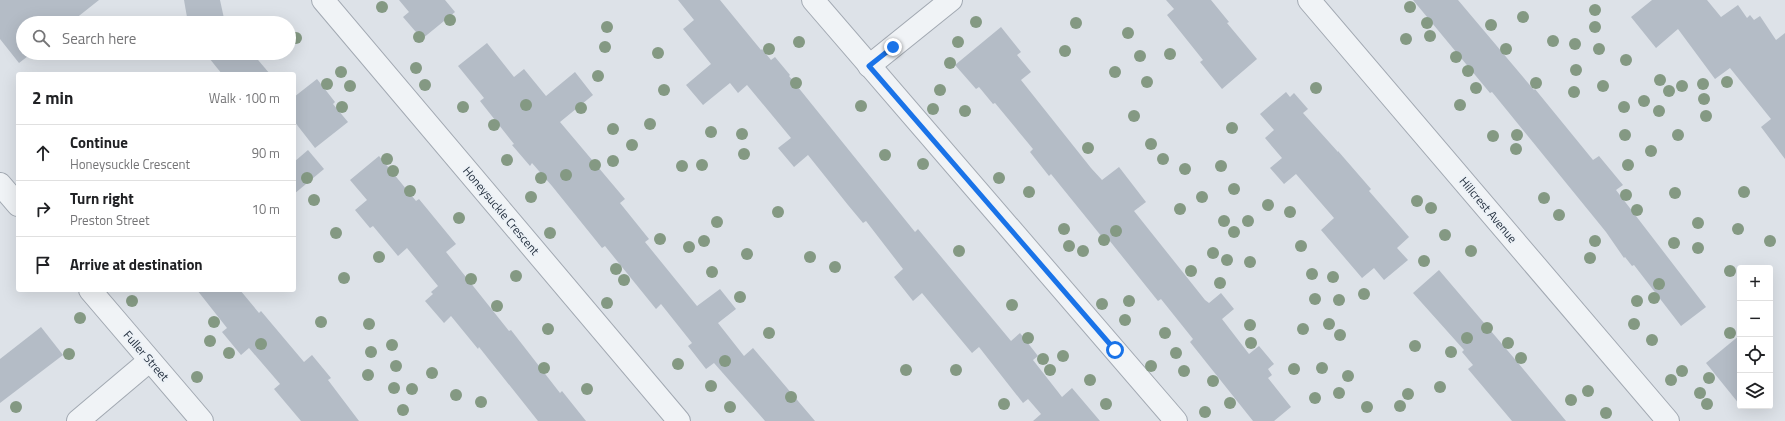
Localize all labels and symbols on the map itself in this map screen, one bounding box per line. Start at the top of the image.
route end [884,38,902,56]
street label: Honeysuckle Crescent [458,162,545,260]
street label: Hillcrest Avenue [1455,172,1522,247]
street label: Fuller Street [119,326,174,386]
route start [1106,341,1124,359]

